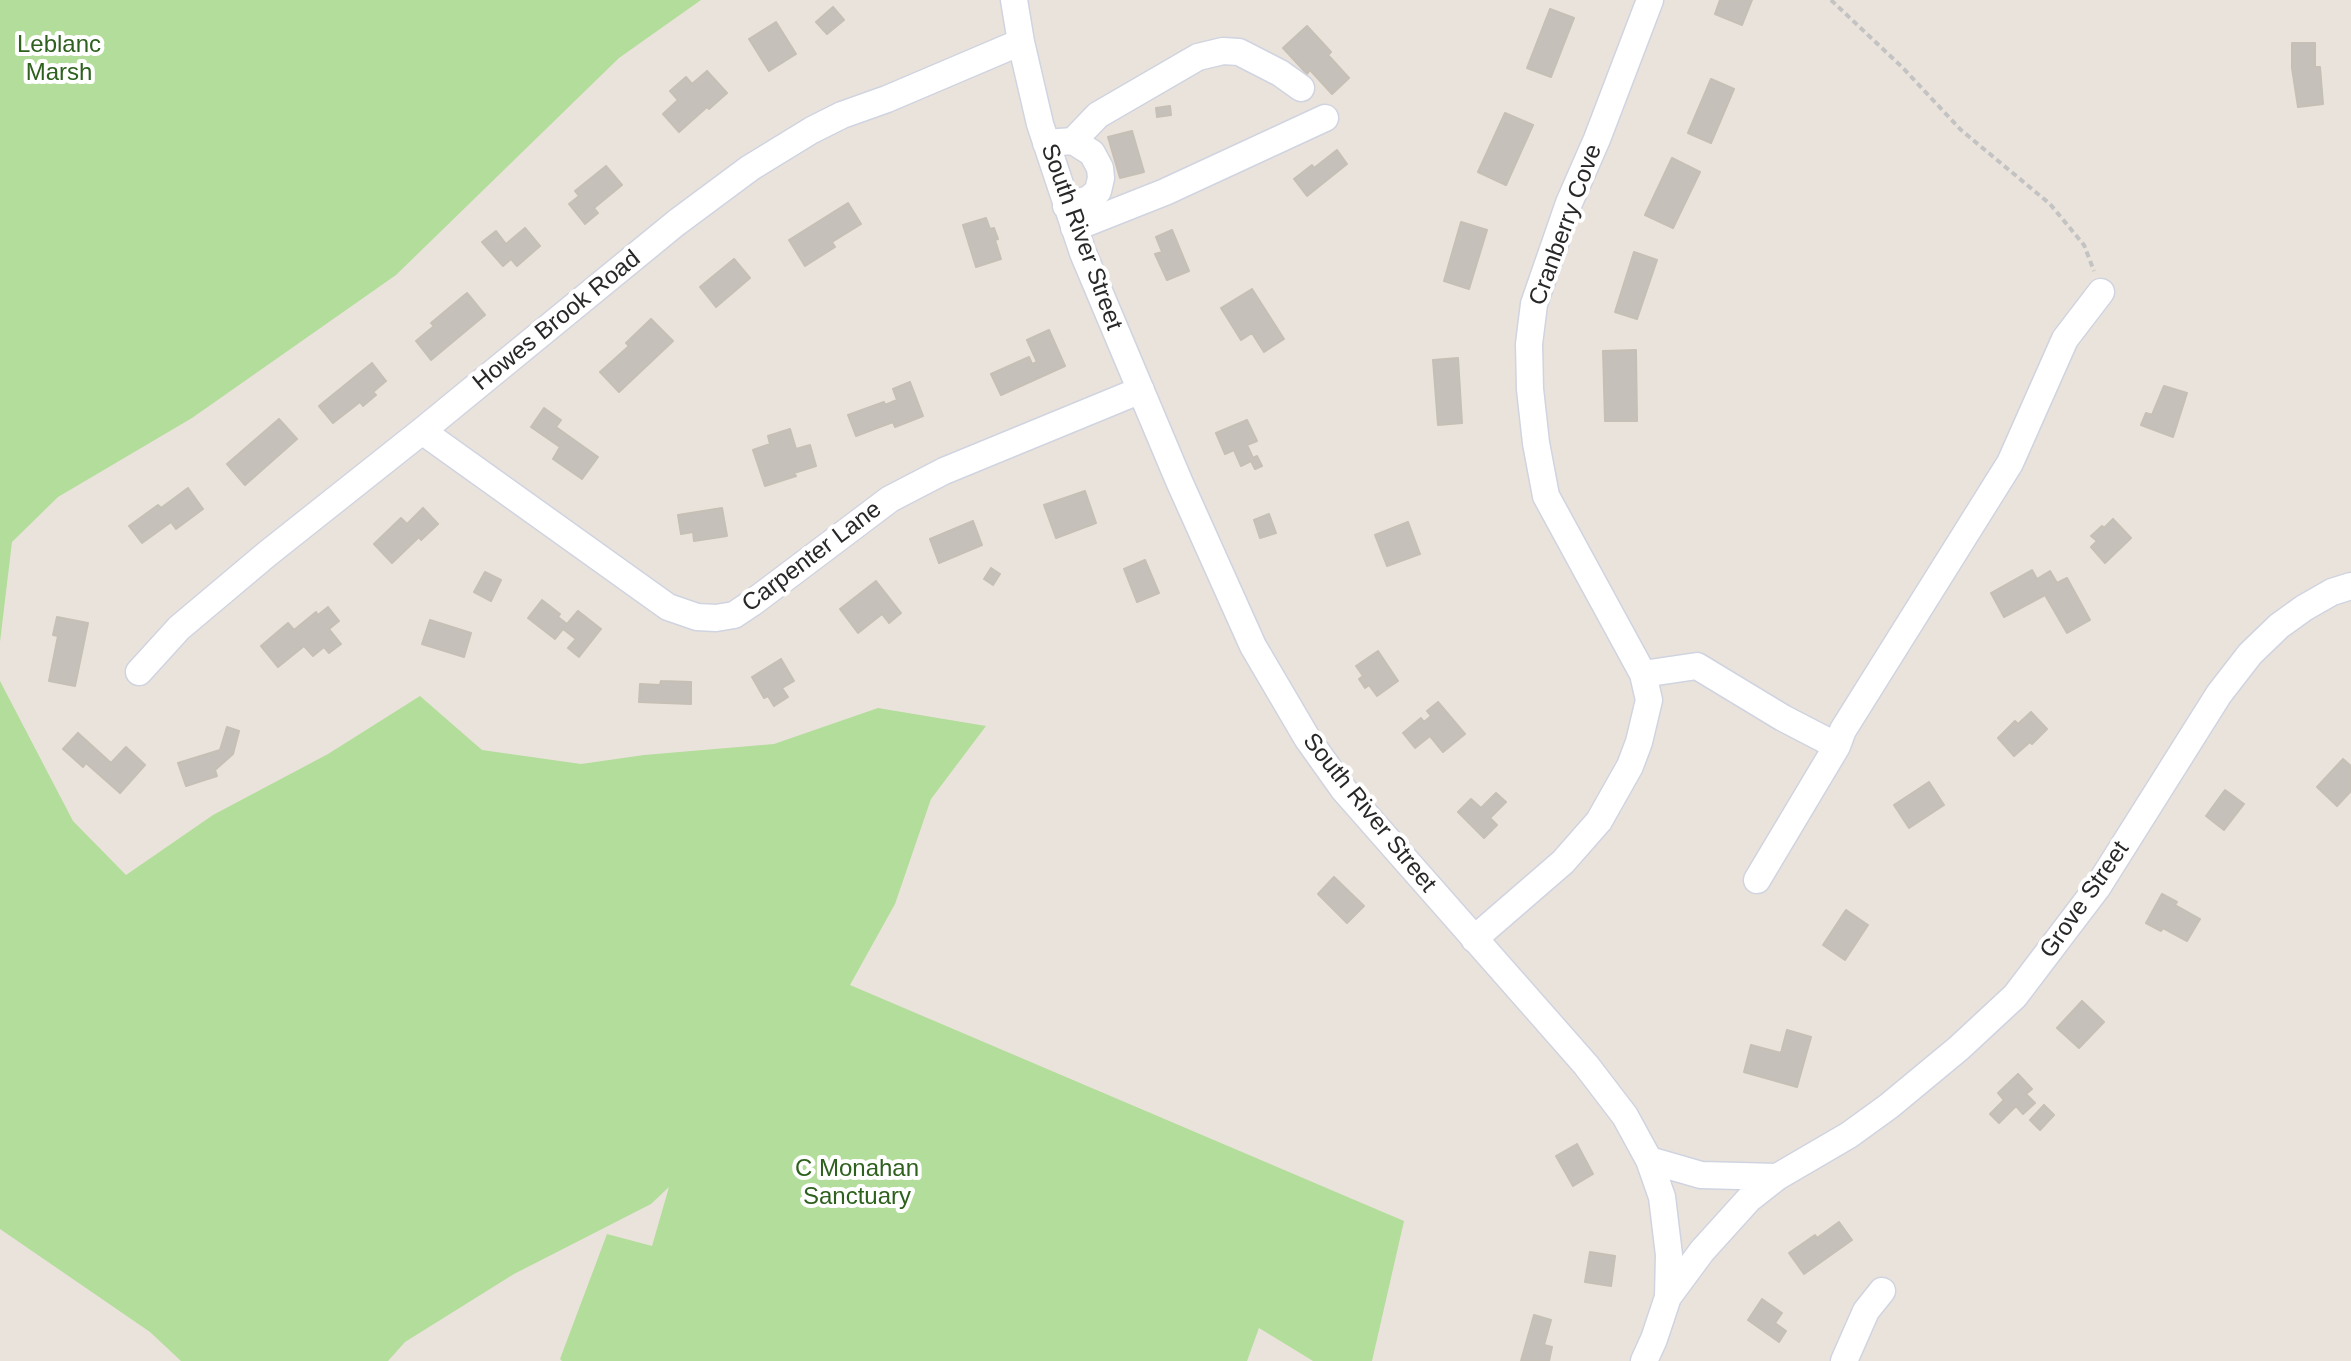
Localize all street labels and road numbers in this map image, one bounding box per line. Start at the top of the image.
street label: South River Street [1034,140,1128,334]
street label: Cranberry Cove [1524,140,1608,310]
street label: Howes Brook Road [468,245,646,397]
street label: Carpenter Lane [737,495,887,619]
street label: South River Street [1296,728,1442,898]
street label: Grove Street [2034,836,2136,964]

